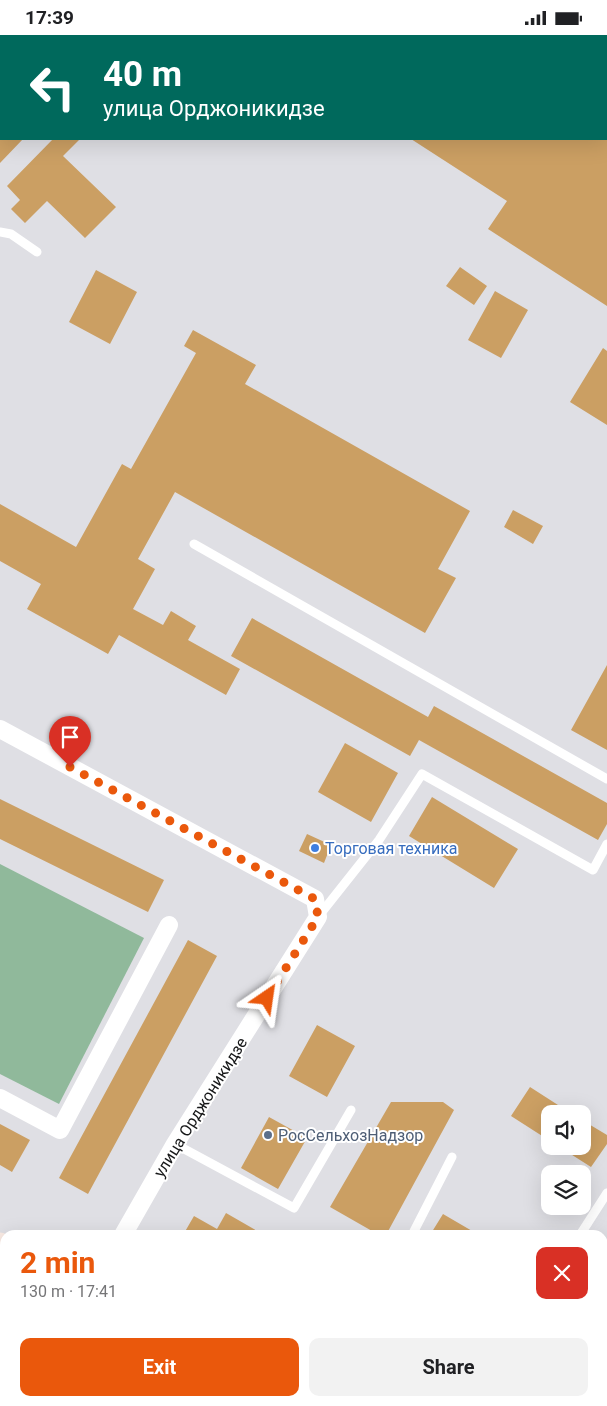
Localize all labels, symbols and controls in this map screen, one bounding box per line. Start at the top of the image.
text: 17:39 [25,6,74,29]
text: 40 m [103,54,182,95]
icon: left [20,55,85,120]
text: улица Орджоникидзе [103,96,325,121]
pin [49,716,91,767]
icon: arrive [56,723,84,751]
place label: Торговая техника [325,839,457,858]
marker: Торговая техника [309,842,321,854]
position arrow [240,971,292,1023]
street label: улица Орджоникидзе [150,1034,251,1181]
map controls [541,1105,591,1215]
button: sound [541,1105,591,1155]
place label: РосСельхозНадзор [278,1126,423,1145]
marker: РосСельхозНадзор [262,1129,274,1141]
button: layers [541,1165,591,1215]
text: 2 min [20,1245,95,1280]
button: close [536,1247,588,1299]
text: 130 m · 17:41 [20,1282,117,1301]
button: Exit [20,1338,299,1396]
button: Share [309,1338,588,1396]

